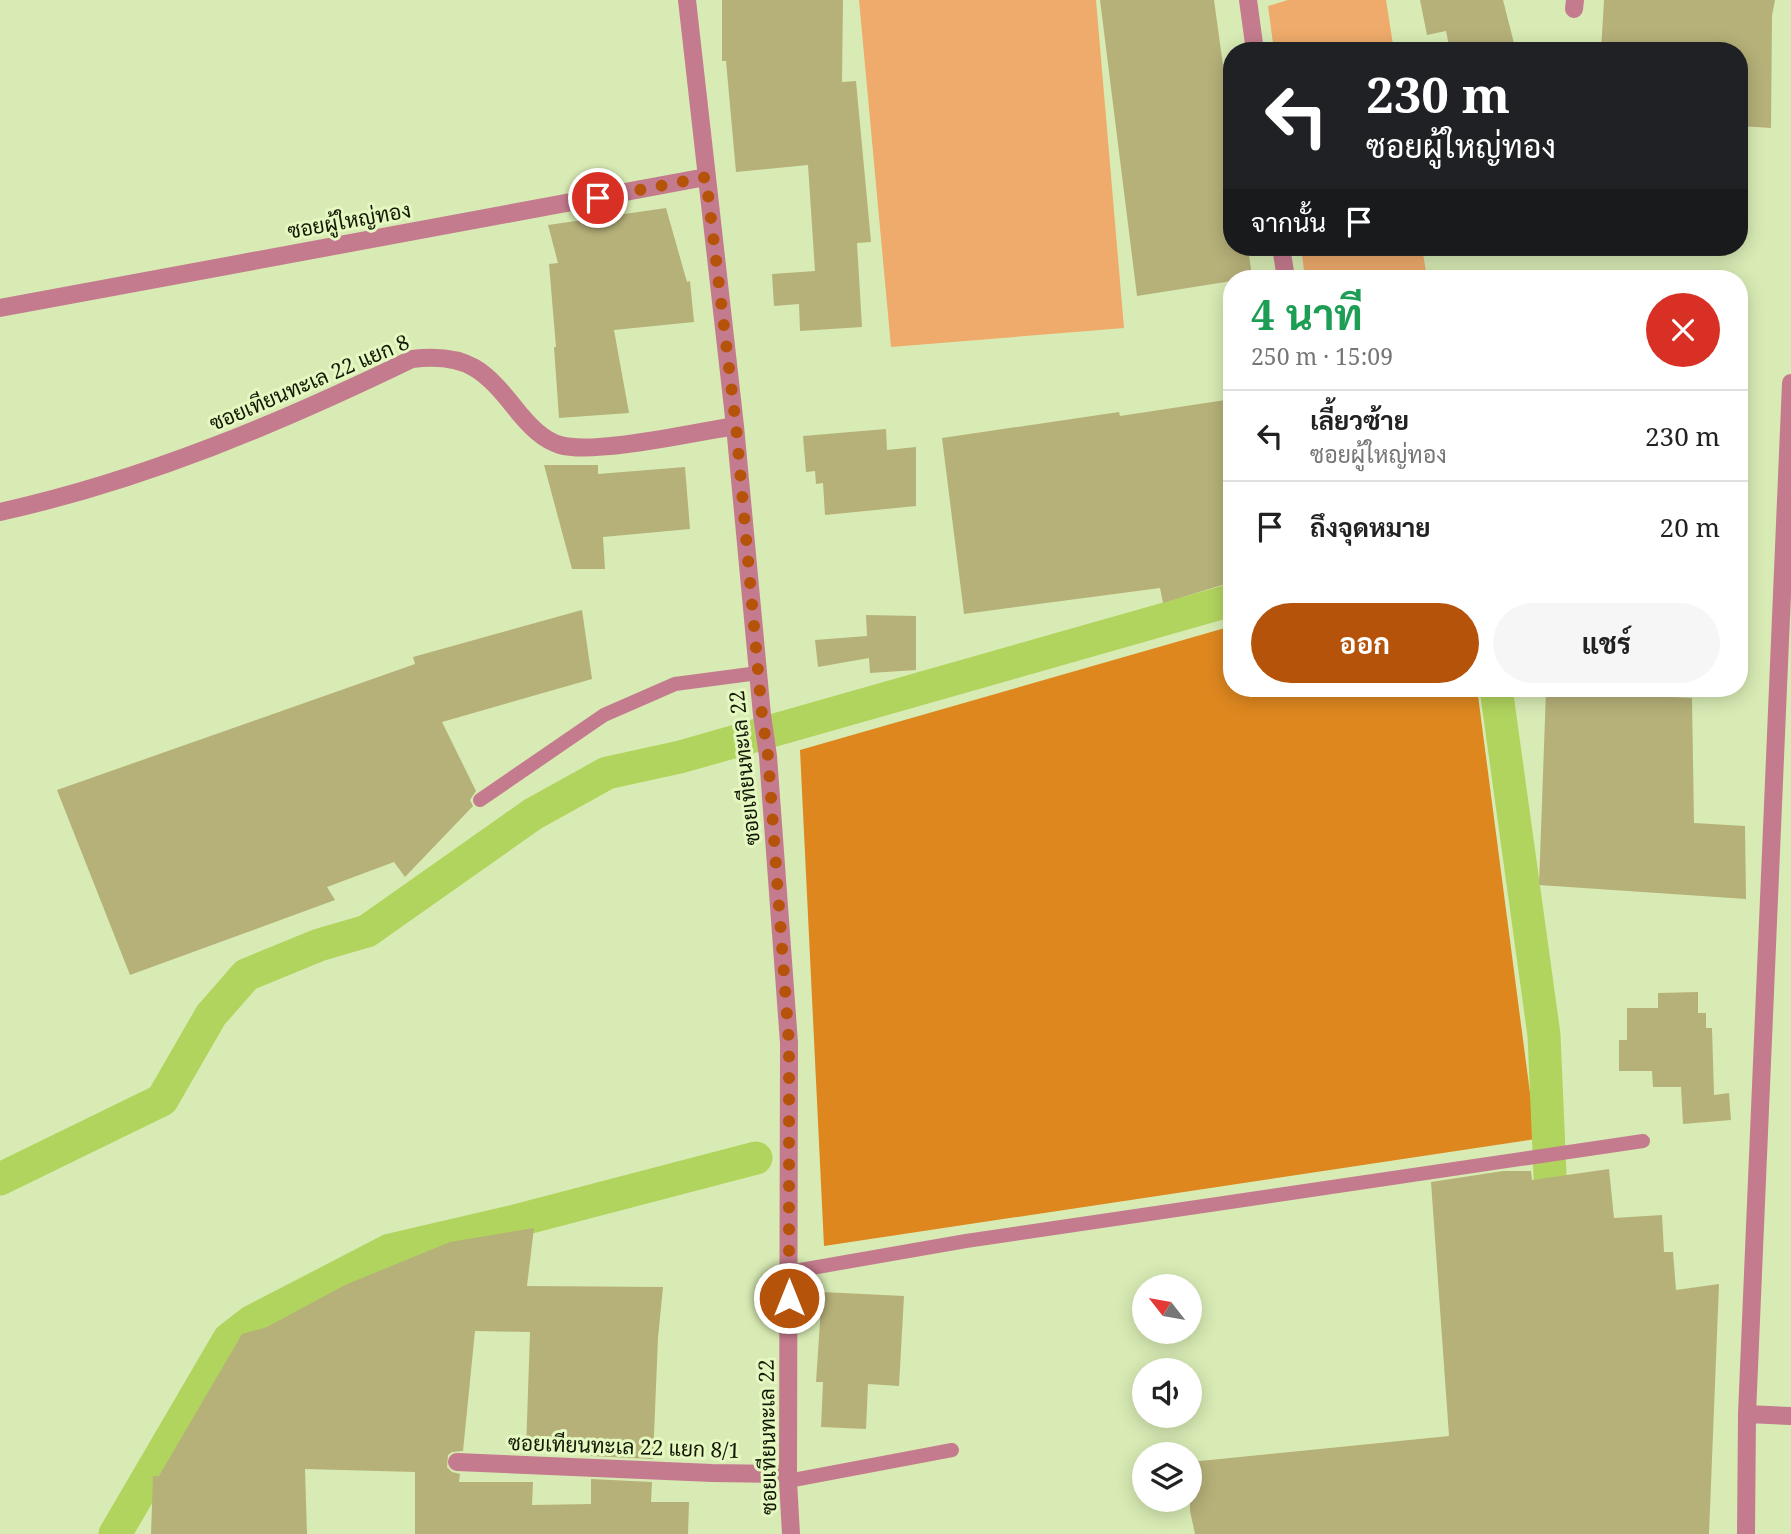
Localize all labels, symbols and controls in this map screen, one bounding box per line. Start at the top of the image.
text: 230 m [1366,61,1510,127]
icon: left [1251,70,1342,161]
text: ซอยผู้ใหญ่ทอง [1366,124,1556,167]
pin [568,168,628,228]
icon: arrive [579,179,617,217]
street label: ซอยผู้ใหญ่ทอง [285,195,413,247]
icon: arrive [1340,203,1378,241]
text: จากนั้น [1251,204,1326,240]
text: 4 นาที [1251,285,1363,342]
button: close [1646,293,1720,367]
street label: ซอยเทียนทะเล 22 แยก 8 [205,327,413,437]
text: 250 m · 15:09 [1251,340,1393,372]
text: เลี้ยวซ้าย [1310,402,1409,438]
icon: left [1251,417,1289,455]
text: 230 m [1645,418,1720,454]
text: ซอยผู้ใหญ่ทอง [1310,438,1447,470]
icon: arrive [1251,508,1289,546]
text: ถึงจุดหมาย [1310,509,1431,545]
text: 20 m [1660,509,1720,545]
button: ออก [1251,603,1479,683]
button: แชร์ [1493,603,1720,683]
street label: ซอยเทียนทะเล 22 [722,689,766,847]
position arrow [752,1261,826,1335]
north arrow [1132,1274,1202,1344]
map controls [1132,1274,1202,1512]
button: sound [1132,1358,1202,1428]
street label: ซอยเทียนทะเล 22 [752,1359,782,1515]
street label: ซอยเทียนทะเล 22 แยก 8/1 [507,1428,741,1464]
button: layers [1132,1442,1202,1512]

